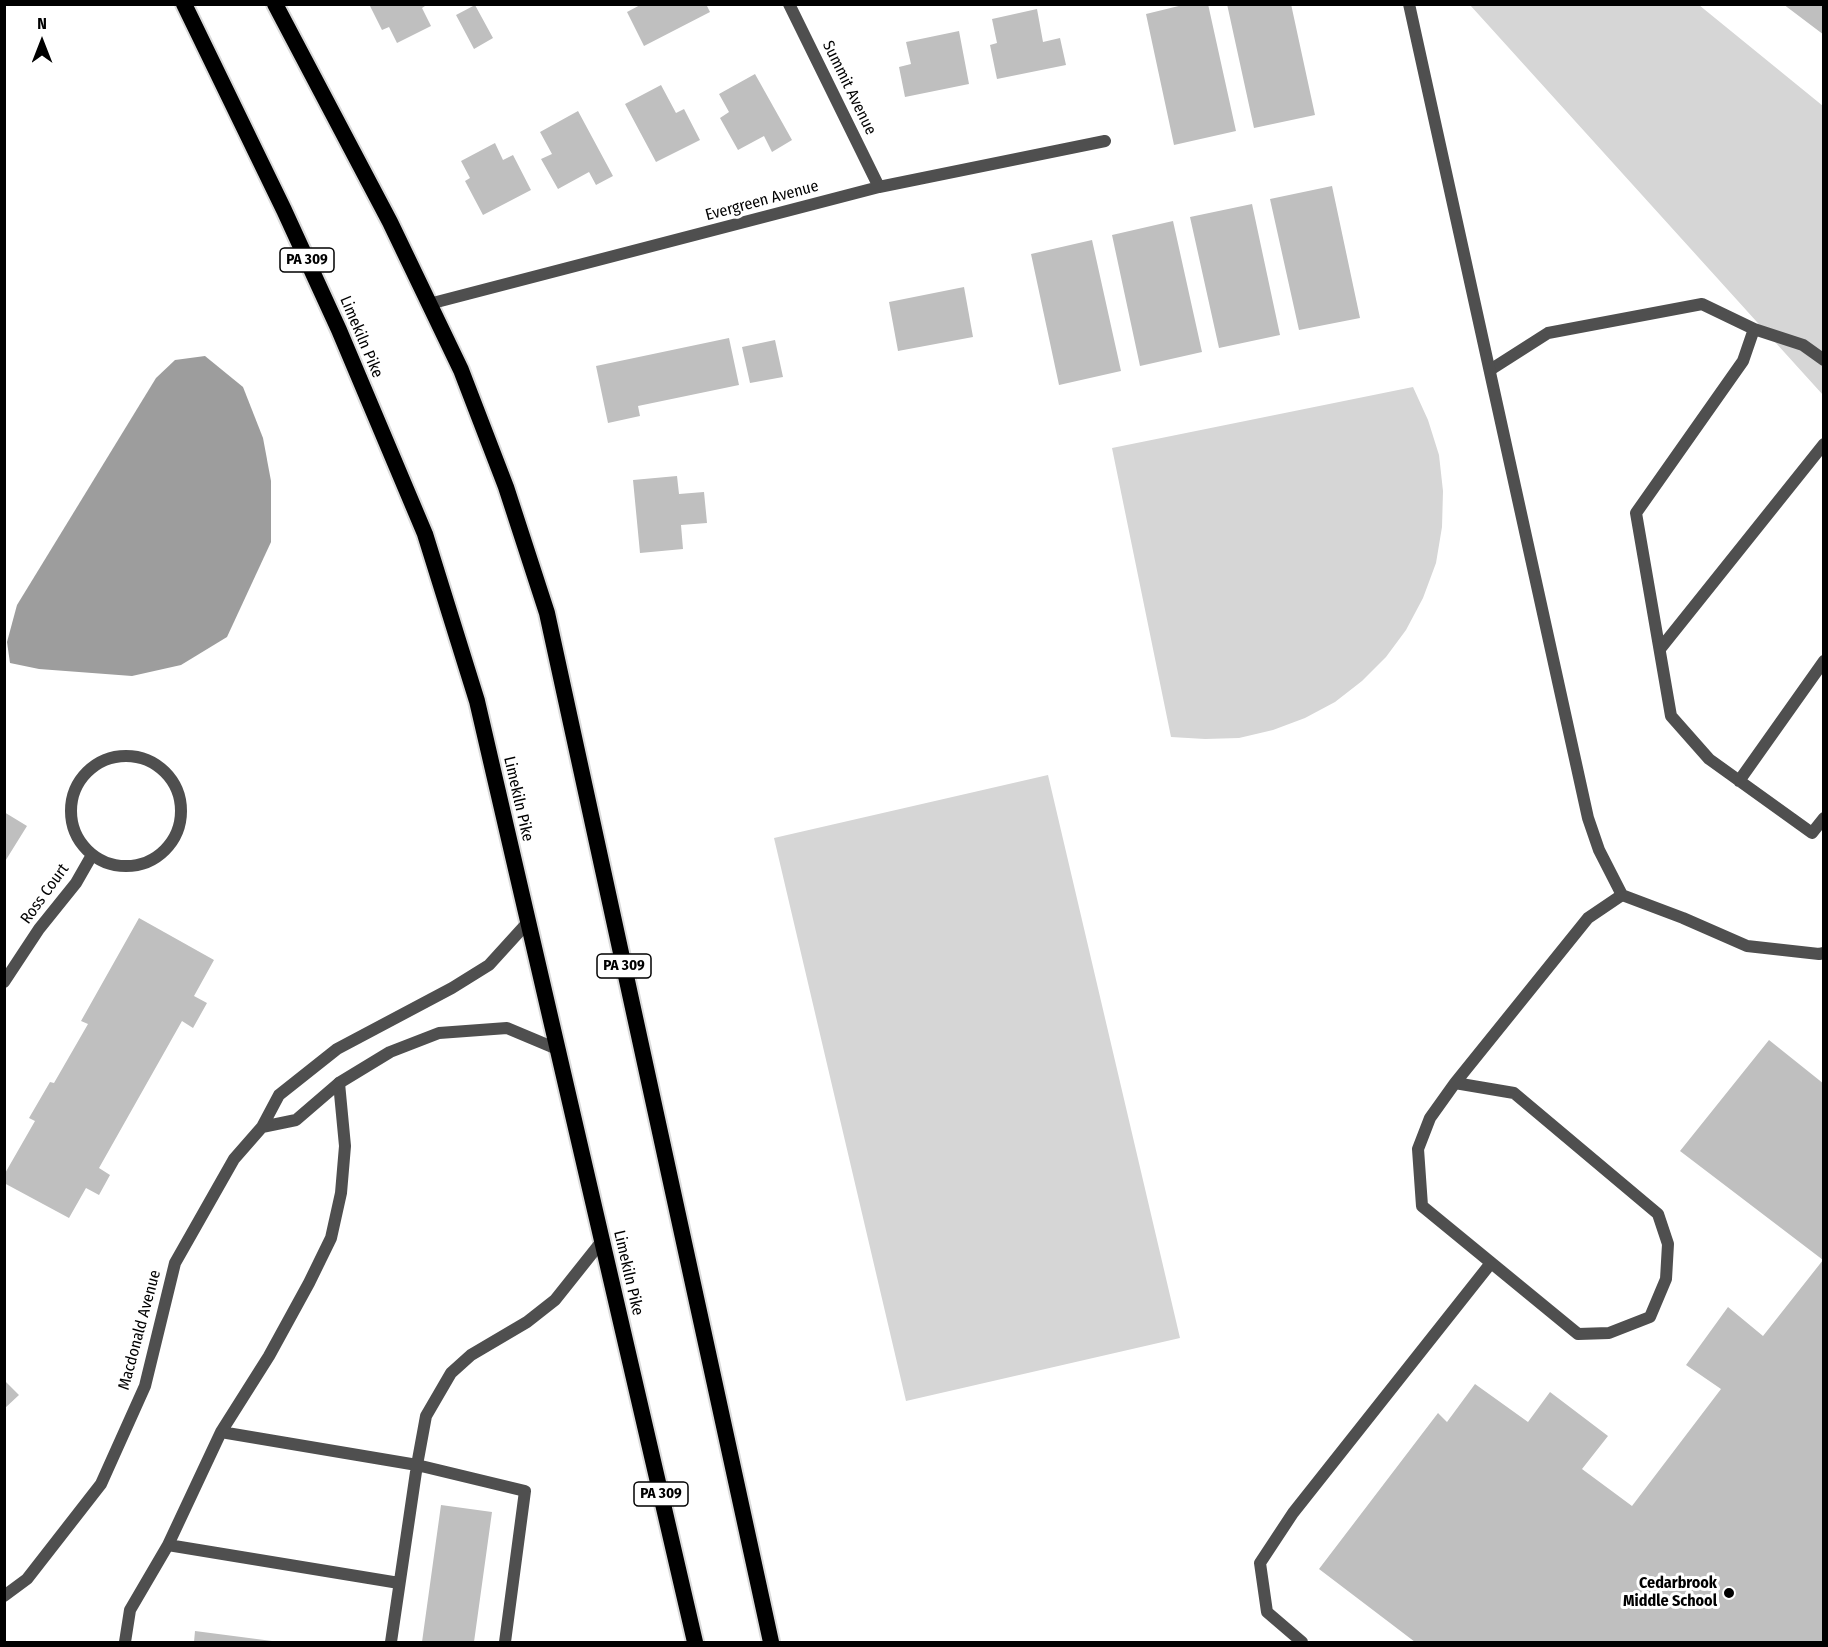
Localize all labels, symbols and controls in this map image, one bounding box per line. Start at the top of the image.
north arrow [12,12,72,72]
text: N [37,14,47,33]
street label: Summit Avenue [818,38,880,138]
street label: Evergreen Avenue [703,177,821,225]
road number: PA 309 [280,248,334,272]
street label: Limekiln Pike [335,293,387,381]
street label: Limekiln Pike [499,755,537,843]
street label: Ross Court [17,860,73,928]
road number: PA 309 [597,954,651,978]
street label: Limekiln Pike [609,1229,647,1317]
street label: Macdonald Avenue [115,1268,165,1392]
road number: PA 309 [634,1482,688,1506]
place label: Cedarbrook Middle School [1623,1574,1717,1612]
marker: Cedarbrook Middle School [1722,1586,1736,1600]

